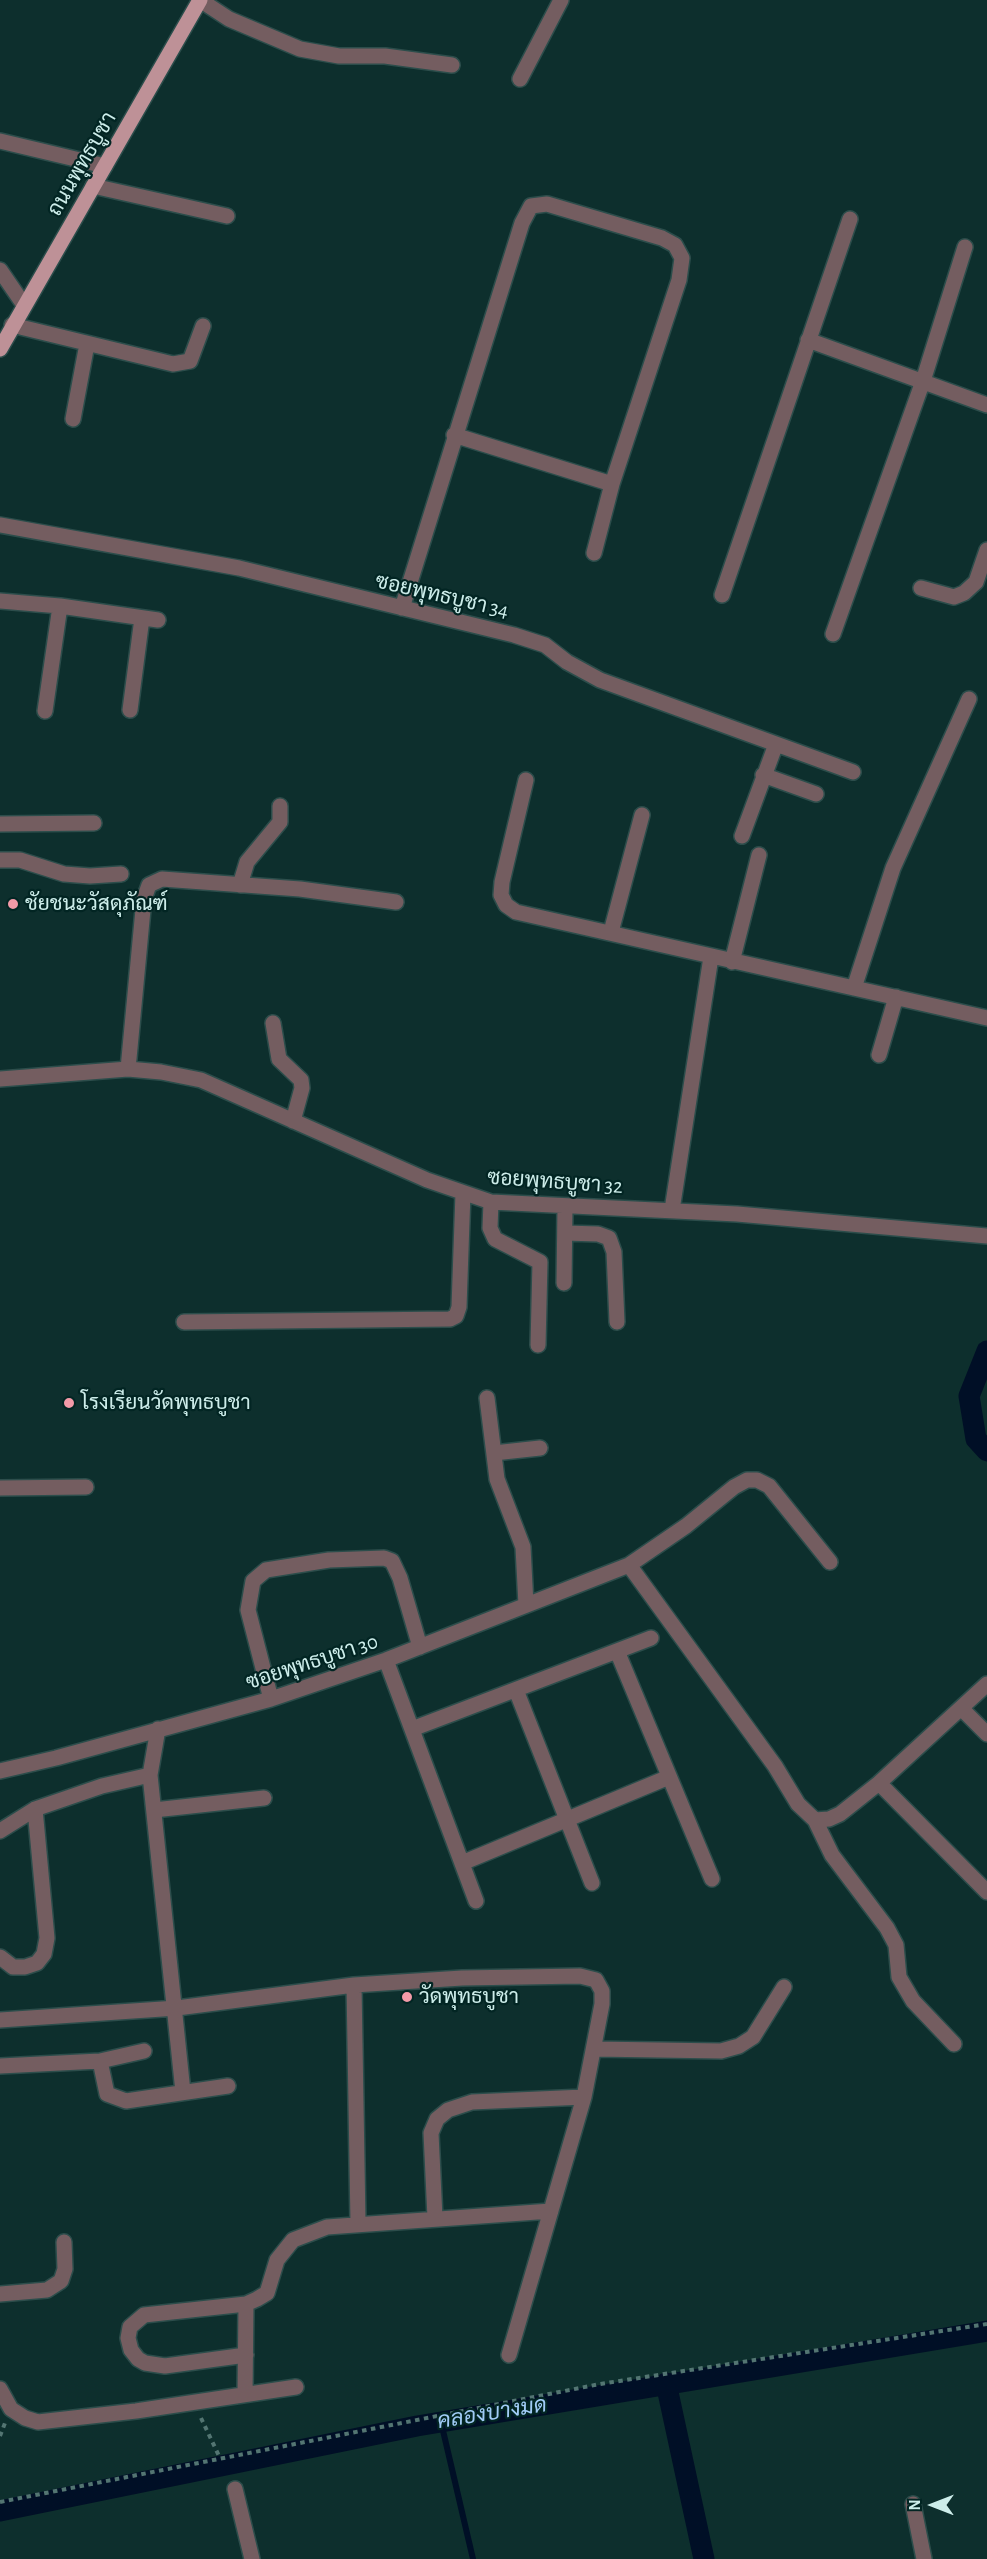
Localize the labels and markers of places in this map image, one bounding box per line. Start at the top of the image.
place label: ชัยชนะวัสดุภัณฑ์ [25,891,168,917]
marker: ชัยชนะวัสดุภัณฑ์ [6,897,20,911]
place label: โรงเรียนวัดพุทธบูชา [81,1390,251,1416]
marker: โรงเรียนวัดพุทธบูชา [62,1396,76,1410]
place label: วัดพุทธบูชา [419,1984,519,2010]
marker: วัดพุทธบูชา [400,1990,414,2004]

